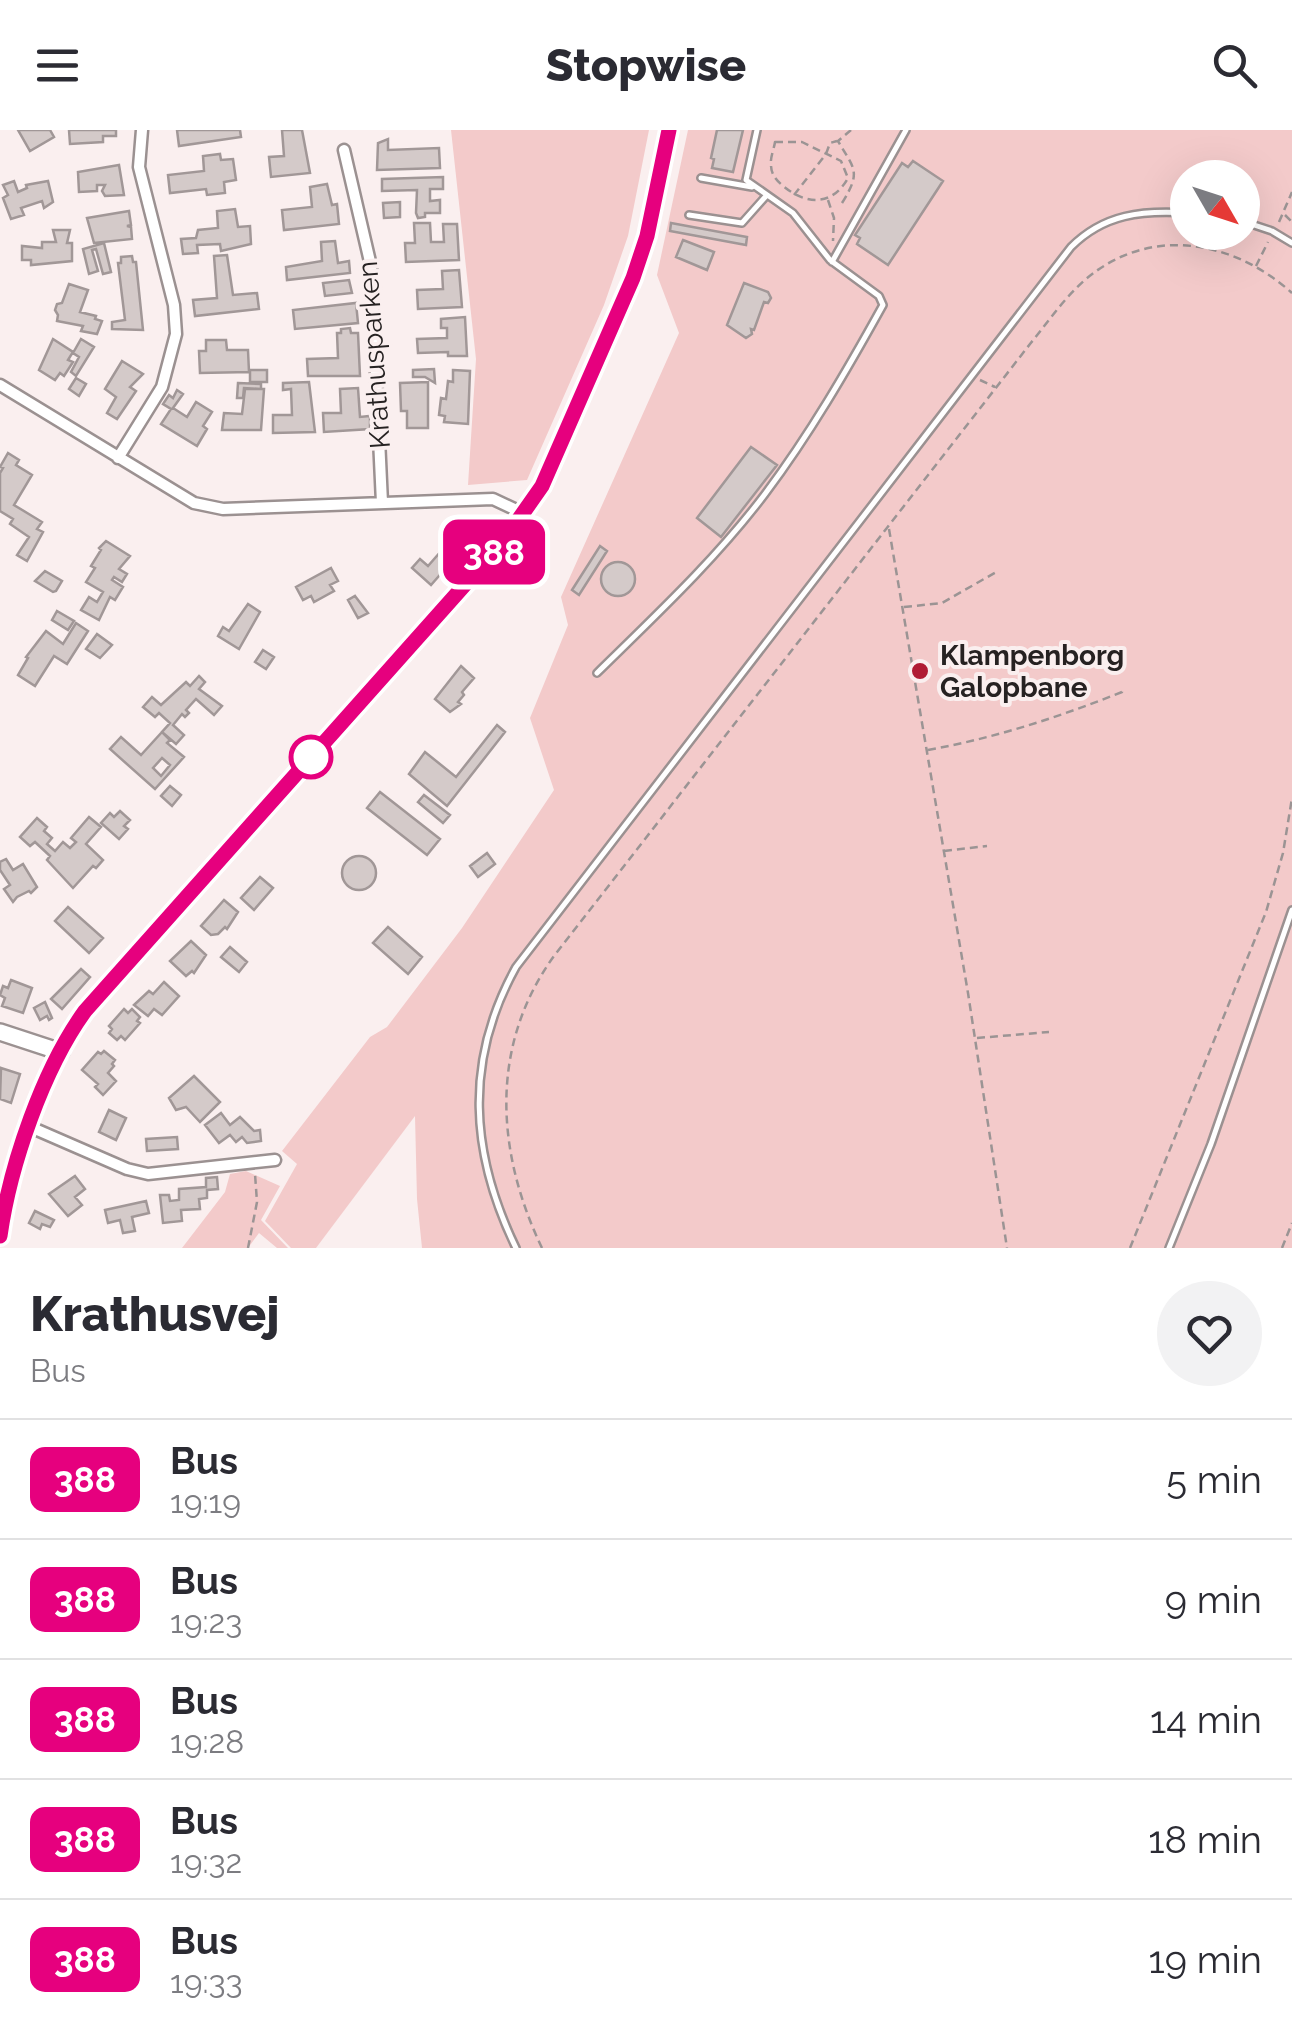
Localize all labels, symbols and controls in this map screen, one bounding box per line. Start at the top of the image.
icon: menu [30,38,85,93]
icon: search [1207,38,1262,93]
text: Stopwise [546,39,746,92]
north arrow [1170,160,1260,250]
map controls [1170,160,1260,250]
street label: Krathusparken [351,260,397,450]
line badge: 388 [436,520,552,584]
text: 388 [463,532,525,573]
place label: Klampenborg Galopbane [940,639,1124,704]
marker: Klampenborg Galopbane [909,660,931,682]
unlabelled marker [290,736,332,778]
button: heart [1157,1281,1262,1386]
text: Krathusvej [30,1286,279,1342]
text: Bus [30,1352,86,1389]
text: Bus [170,1438,238,1483]
text: 5 min [1166,1457,1262,1502]
text: 388 [54,1459,116,1500]
text: 19:19 [170,1483,241,1520]
text: Bus [170,1558,238,1603]
text: 9 min [1165,1577,1262,1622]
text: 388 [54,1579,116,1620]
text: 19:23 [170,1603,242,1640]
text: Bus [170,1678,238,1723]
text: 14 min [1150,1697,1262,1742]
text: 388 [54,1699,116,1740]
text: 19:28 [170,1723,244,1760]
text: Bus [170,1798,238,1843]
text: 18 min [1148,1817,1262,1862]
text: 388 [54,1819,116,1860]
text: 19:32 [170,1843,242,1880]
text: Bus [170,1918,238,1963]
text: 19 min [1148,1937,1262,1982]
text: 388 [54,1939,116,1980]
text: 19:33 [170,1963,243,2000]

